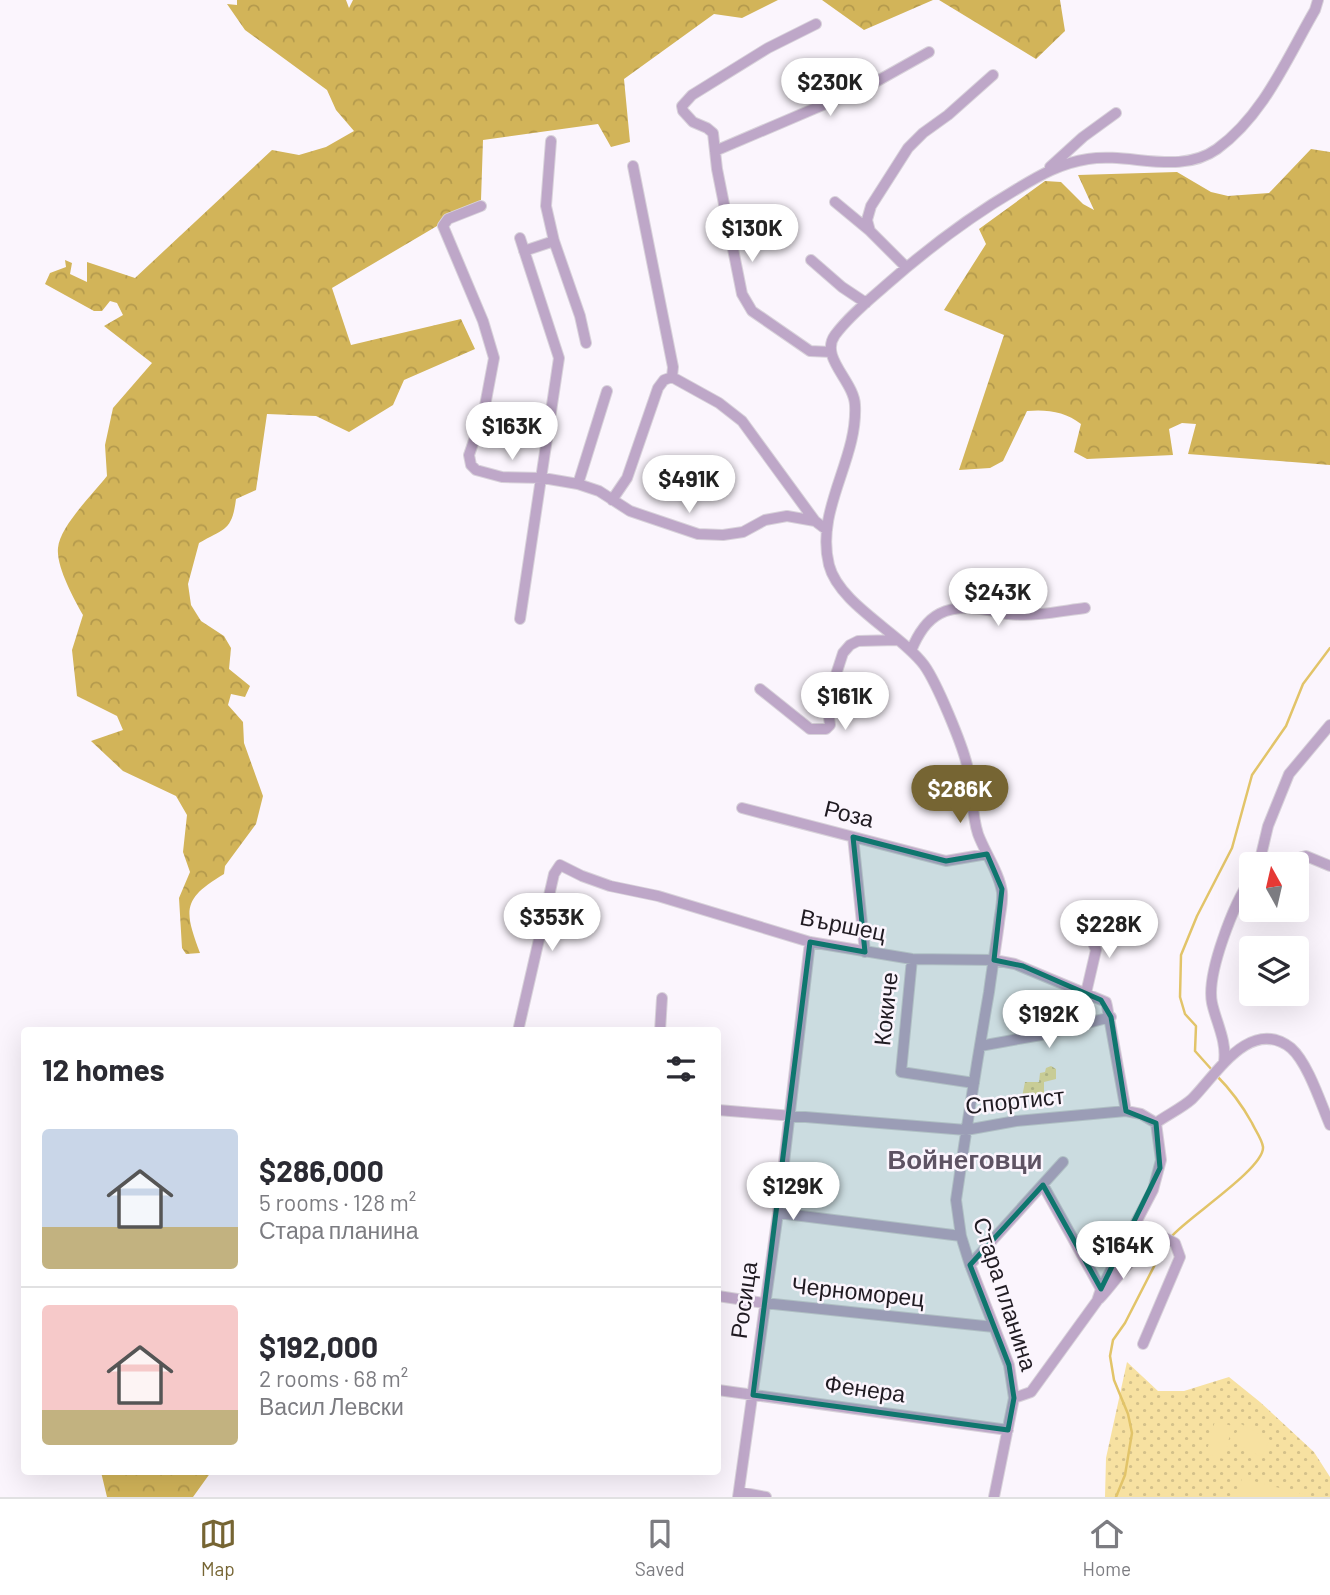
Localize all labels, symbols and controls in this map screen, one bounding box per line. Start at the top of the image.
pin: $230K [781,58,879,118]
text: $230K [797,67,863,95]
pin: $130K [703,204,801,264]
text: $130K [721,213,783,241]
pin: $163K [463,402,561,462]
text: $163K [482,411,542,439]
pin: $491K [640,456,738,515]
text: $491K [658,464,720,492]
pin: $243K [949,568,1047,628]
text: $243K [965,577,1031,605]
pin: $161K [796,672,894,732]
text: $161K [817,681,873,709]
pin: $286K [911,766,1009,825]
text: $286K [927,774,993,802]
street label: Роза [821,793,877,833]
north arrow [1239,852,1309,922]
map controls [1239,852,1309,1006]
pin: $353K [503,894,601,953]
pin: $228K [1060,900,1158,960]
text: $353K [520,902,584,930]
street label: Вършец [798,902,889,946]
text: $228K [1076,909,1142,937]
button: layers [1239,936,1309,1006]
street label: Кокиче [867,971,903,1047]
pin: $192K [1000,990,1098,1050]
text: $192K [1019,999,1079,1027]
icon: filters [662,1050,700,1088]
text: 12 homes [42,1051,165,1087]
street label: Спортист [964,1081,1066,1119]
district label: Войнеговци [887,1143,1043,1174]
text: $286,000 [259,1152,384,1188]
icon: home [98,1157,182,1241]
pin: $129K [744,1162,842,1222]
text: $129K [763,1171,823,1199]
text: 5 rooms · 128 m² [259,1188,416,1216]
street label: Стара планина [968,1213,1044,1374]
text: Стара планина [259,1216,419,1244]
pin: $164K [1074,1222,1172,1281]
text: $164K [1092,1230,1154,1258]
street label: Росица [724,1259,762,1340]
street label: Черноморец [790,1270,926,1312]
text: $192,000 [259,1328,378,1364]
icon: home [98,1333,182,1417]
text: 2 rooms · 68 m² [259,1364,408,1392]
street label: Фенера [823,1368,908,1408]
text: Васил Левски [259,1392,404,1420]
tab: Map [199,1515,237,1580]
tab: Saved [635,1515,685,1580]
tab: Home [1083,1515,1131,1580]

